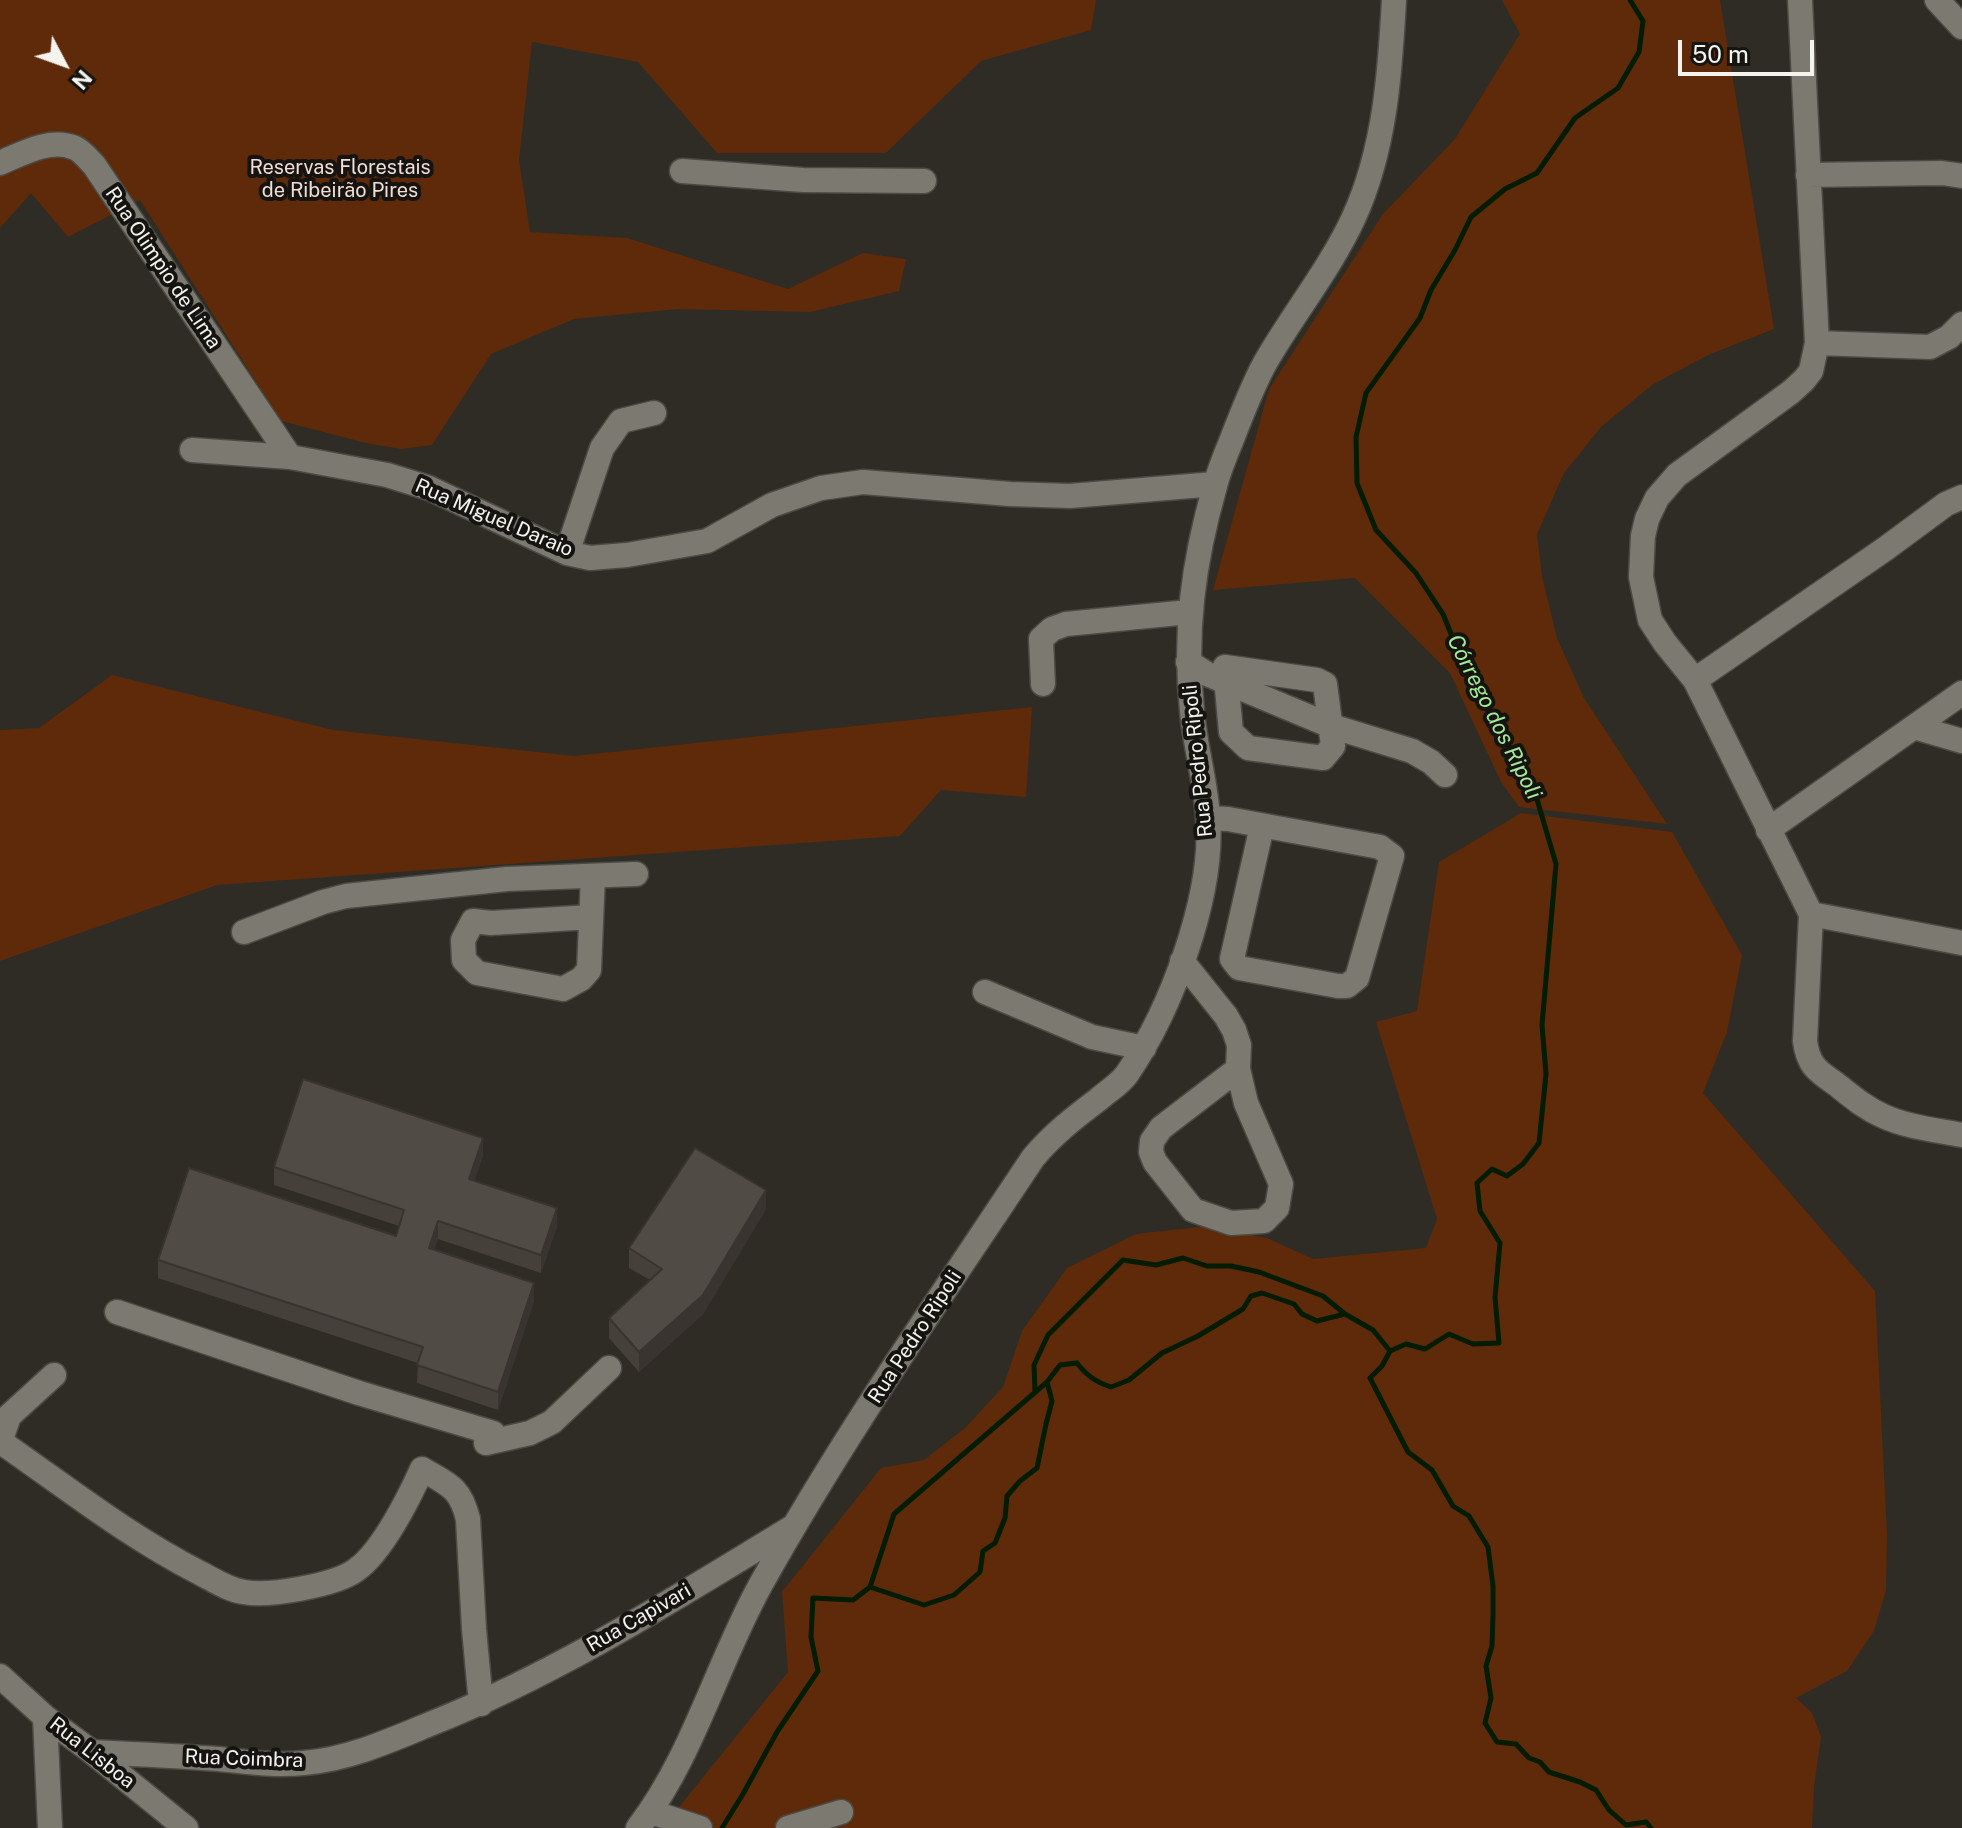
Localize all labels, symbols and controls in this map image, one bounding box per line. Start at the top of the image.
north arrow [24,24,104,104]
scale bar [1682,24,1818,74]
text: 50 m [1692,40,1749,68]
text: N [67,65,98,95]
park label: Reservas Florestais de Ribeirão Pires [249,156,431,203]
street label: Rua Olimpio de Lima [100,183,226,353]
street label: Rua Miguel Daraio [411,474,577,562]
water label: Córrego dos Ripoli [1441,630,1547,804]
street label: Rua Pedro Ripoli [1178,684,1218,838]
street label: Rua Pedro Ripoli [863,1266,967,1408]
street label: Rua Capivari [583,1579,695,1657]
street label: Rua Lisboa [45,1712,139,1794]
street label: Rua Coimbra [184,1745,304,1773]

